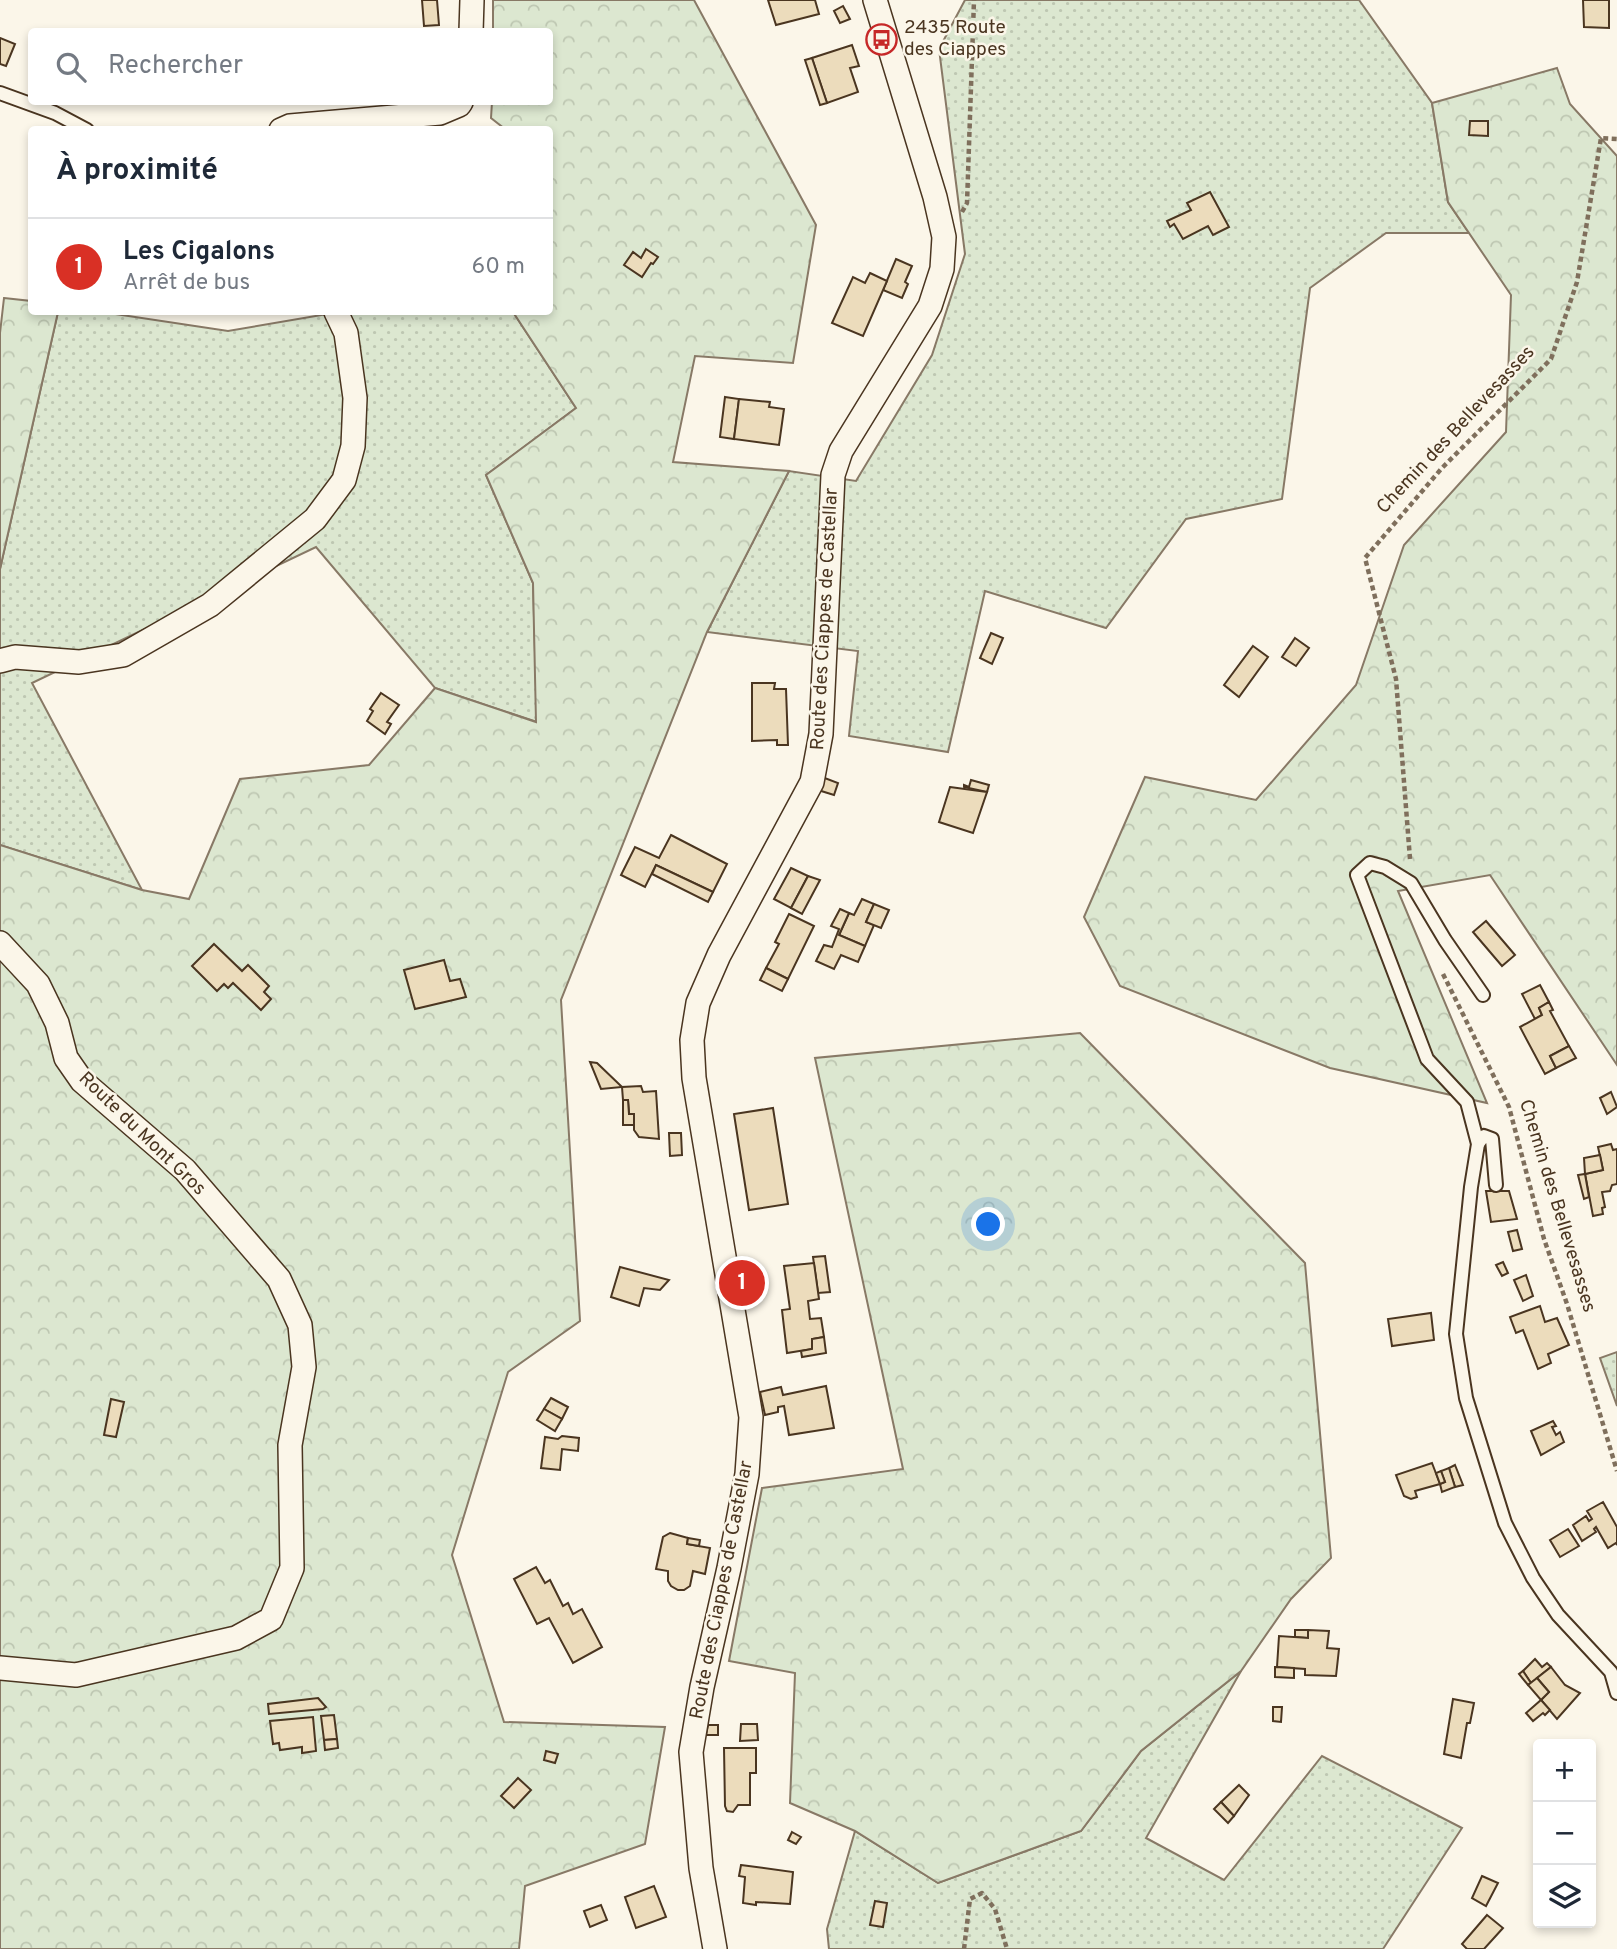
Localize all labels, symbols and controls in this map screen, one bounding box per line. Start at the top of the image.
place label: 2435 Route des Ciappes [904,16,1006,62]
bus stop icon: 2435 Route des Ciappes [864,22,898,56]
search box [28,28,553,105]
icon: search [52,48,90,86]
text: Rechercher [108,50,243,83]
text: À proximité [56,153,218,190]
text: Les Cigalons [123,236,275,269]
text: 1 [74,253,84,282]
text: 60 m [472,253,525,282]
text: Arrêt de bus [123,269,250,298]
street label: Chemin des Bellevesasses [1372,341,1540,519]
street label: Route des Ciappes de Castellar [806,487,844,751]
street label: Route du Mont Gros [73,1067,211,1201]
street label: Chemin des Bellevesasses [1513,1097,1601,1315]
your location [971,1207,1005,1241]
pin: 1 [719,1257,765,1309]
street label: Route des Ciappes de Castellar [685,1458,759,1721]
map controls [1533,1739,1596,1928]
button: + [1533,1739,1596,1802]
button: − [1533,1802,1596,1865]
button: layers [1533,1865,1596,1928]

